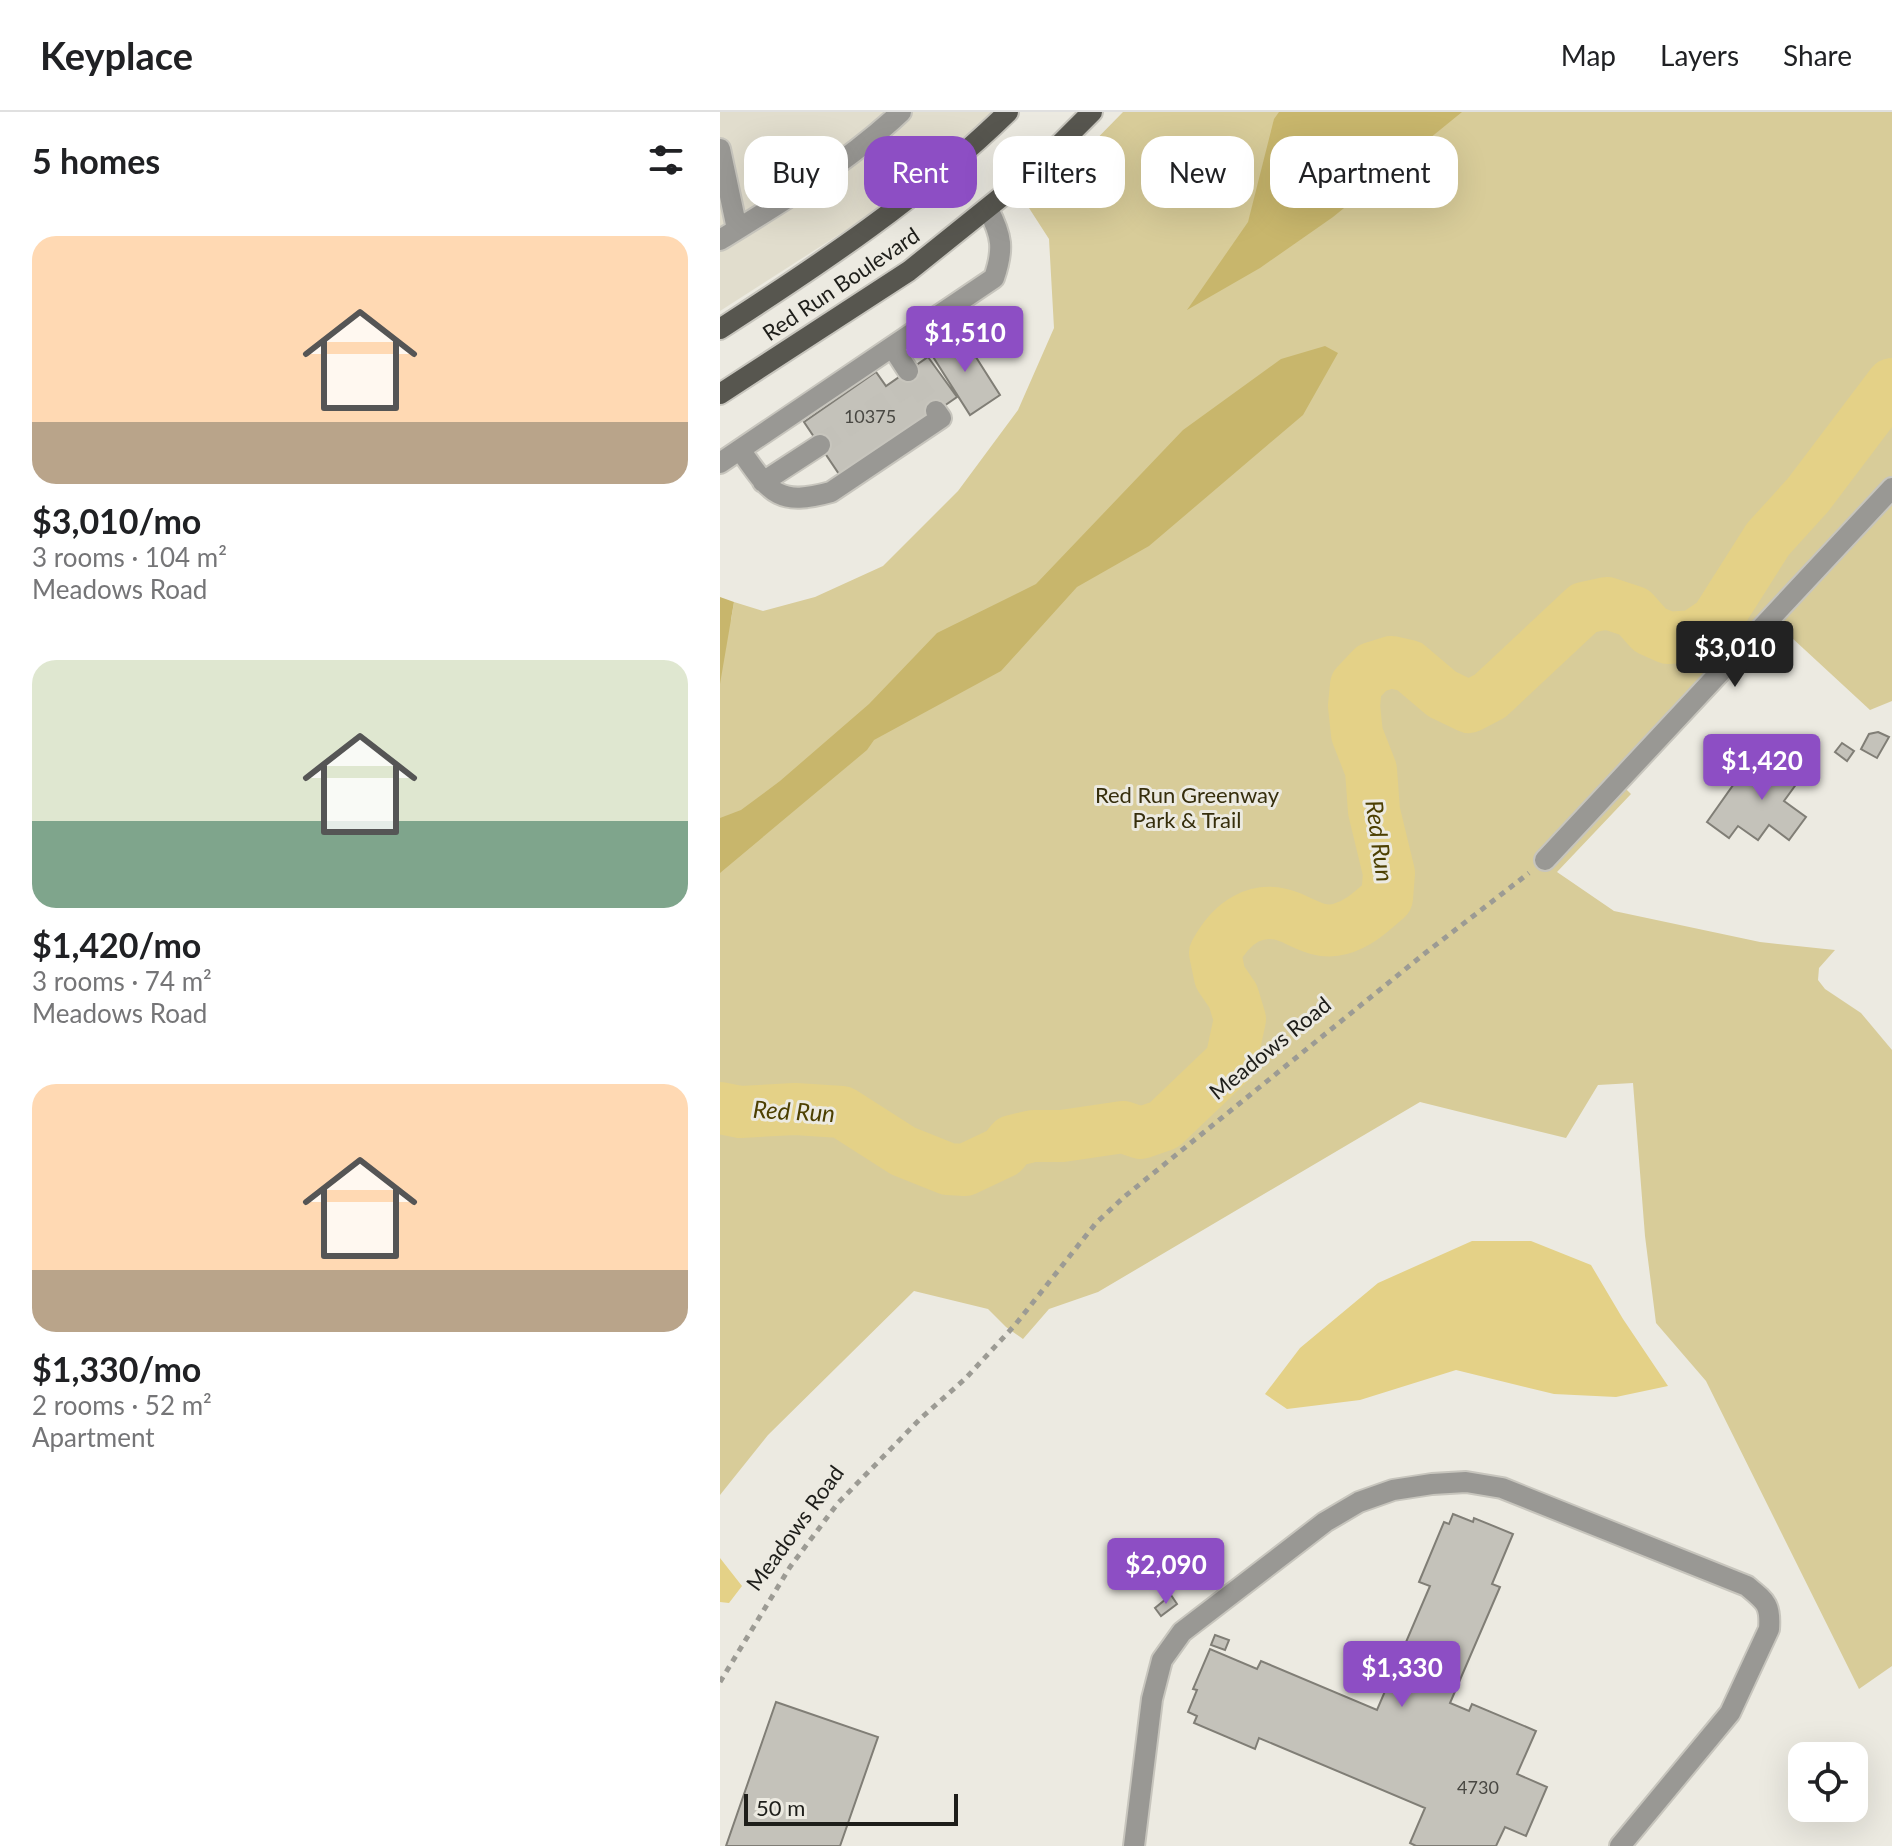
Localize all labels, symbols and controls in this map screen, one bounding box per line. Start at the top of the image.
text: Keyplace [40,32,193,78]
text: Map [1561,38,1616,72]
text: Layers [1660,38,1739,72]
text: Share [1783,38,1852,72]
chip: Buy [744,136,848,208]
chip: Rent [864,136,977,208]
chip: Filters [993,136,1125,208]
chip: New [1141,136,1254,208]
chip: Apartment [1270,136,1458,208]
icon: filters [644,138,688,182]
text: 5 homes [32,140,160,181]
street label: Red Run Boulevard [757,221,924,346]
icon: home [288,288,432,432]
pin: $1,510 [900,306,1030,374]
text: $1,510 [924,316,1006,348]
house number: 10375 [844,405,896,427]
text: $3,010/mo [32,500,201,541]
text: 3 rooms · 104 m² [32,541,227,573]
text: Meadows Road [32,573,207,605]
pin: $3,010 [1670,621,1800,689]
text: $3,010 [1694,631,1776,663]
icon: home [288,712,432,856]
pin: $1,420 [1697,734,1827,802]
text: $1,420 [1721,744,1803,776]
park label: Red Run Greenway Park & Trail [1095,781,1280,833]
water label: Red Run [1360,798,1401,883]
text: $1,420/mo [32,924,201,965]
text: 3 rooms · 74 m² [32,965,212,997]
street label: Meadows Road [1204,990,1336,1105]
text: Meadows Road [32,997,207,1029]
water label: Red Run [752,1094,836,1127]
icon: home [288,1136,432,1280]
text: $1,330/mo [32,1348,201,1389]
text: 2 rooms · 52 m² [32,1389,212,1421]
text: Apartment [32,1421,155,1453]
street label: Meadows Road [740,1460,849,1596]
pin: $2,090 [1101,1538,1231,1606]
text: $2,090 [1125,1548,1207,1580]
pin: $1,330 [1337,1641,1467,1709]
text: $1,330 [1361,1651,1443,1683]
map controls [1788,1742,1868,1822]
button: locate [1788,1742,1868,1822]
house number: 4730 [1457,1776,1499,1798]
scale bar [744,1790,958,1826]
text: 50 m [756,1794,805,1821]

